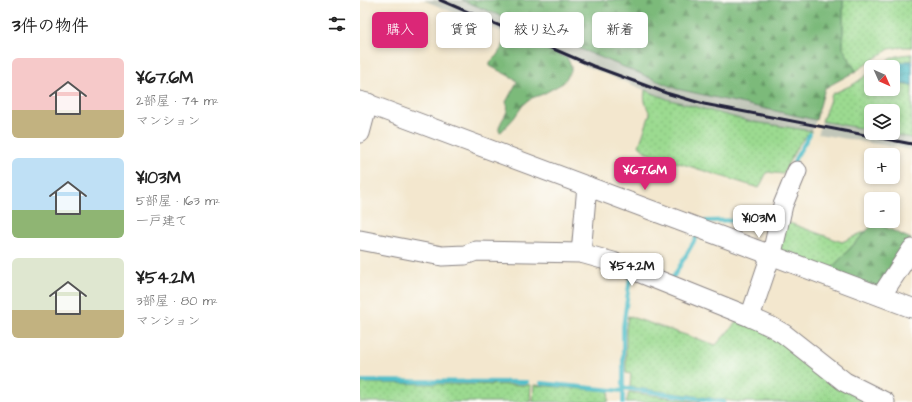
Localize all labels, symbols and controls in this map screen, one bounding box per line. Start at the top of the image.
chip: 購入 [372,12,428,48]
chip: 賃貸 [436,12,492,48]
chip: 絞り込み [500,12,584,48]
chip: 新着 [592,12,648,48]
icon: filters [326,13,348,35]
text: 3件の物件 [12,14,89,38]
north arrow [864,60,900,96]
map controls [864,60,900,228]
text: ¥67.6M [136,66,193,90]
icon: home [44,74,92,122]
text: 2部屋 · 74 m² [136,92,219,110]
button: layers [864,104,900,140]
text: マンション [136,112,200,130]
button: + [864,148,900,184]
pin: ¥67.6M [612,157,678,191]
text: ¥67.6M [623,161,667,179]
text: ¥103M [136,166,181,190]
icon: home [44,174,92,222]
text: 5部屋 · 163 m² [136,192,220,210]
button: − [864,192,900,228]
pin: ¥103M [731,205,787,239]
text: ¥103M [742,209,776,227]
text: 一戸建て [136,212,188,230]
pin: ¥54.2M [599,253,665,287]
text: ¥54.2M [609,257,655,275]
text: ¥54.2M [136,266,195,290]
icon: home [44,274,92,322]
text: 3部屋 · 80 m² [136,292,218,310]
text: マンション [136,312,200,330]

